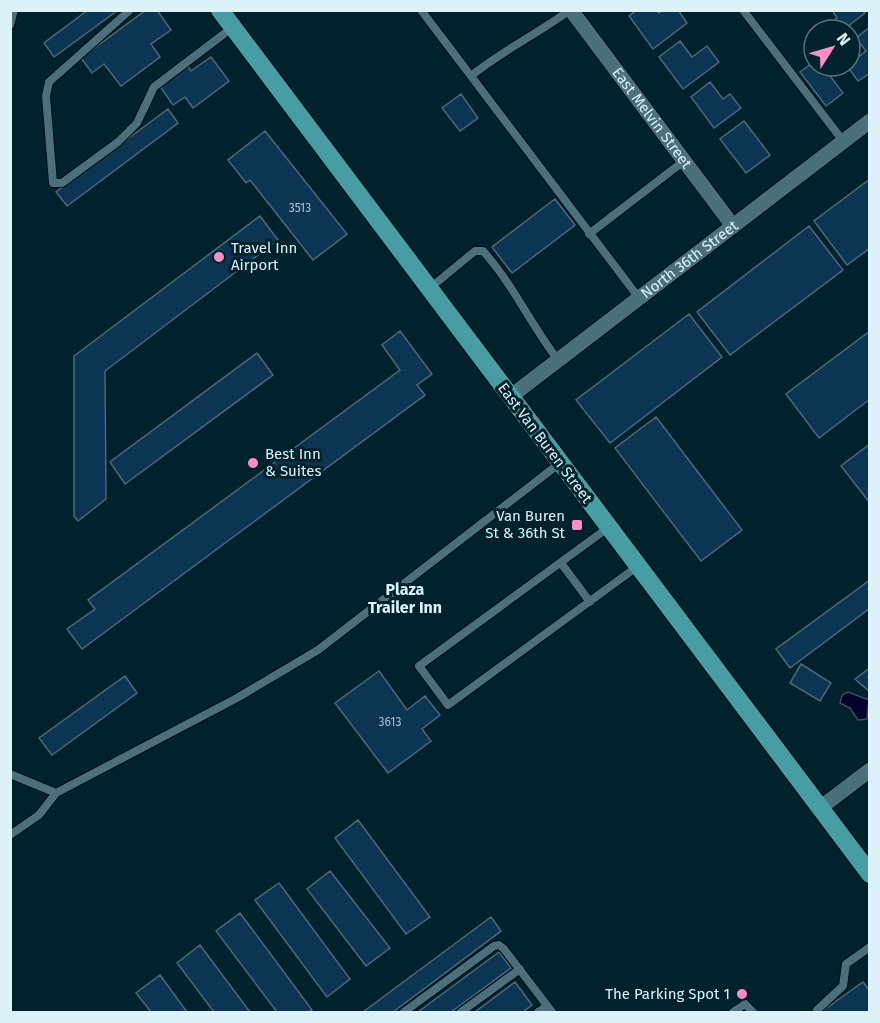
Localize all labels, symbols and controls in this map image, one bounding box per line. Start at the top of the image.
north arrow [802,18,862,78]
text: N [833,29,854,49]
street label: East Melvin Street [608,64,696,172]
house number: 3513 [289,201,311,215]
street label: North 36th Street [637,216,742,302]
place label: Travel Inn Airport [231,239,297,274]
marker: Travel Inn Airport [212,250,226,264]
street label: East Van Buren Street [494,379,596,507]
place label: Best Inn & Suites [265,445,321,480]
marker: Best Inn & Suites [246,456,260,470]
place label: Van Buren St & 36th St [485,507,566,542]
marker: Van Buren St & 36th St [570,518,584,532]
district label: Plaza Trailer Inn [368,580,442,617]
house number: 3613 [379,715,401,729]
place label: The Parking Spot 1 [605,985,730,1003]
marker: The Parking Spot 1 [735,987,749,1001]

